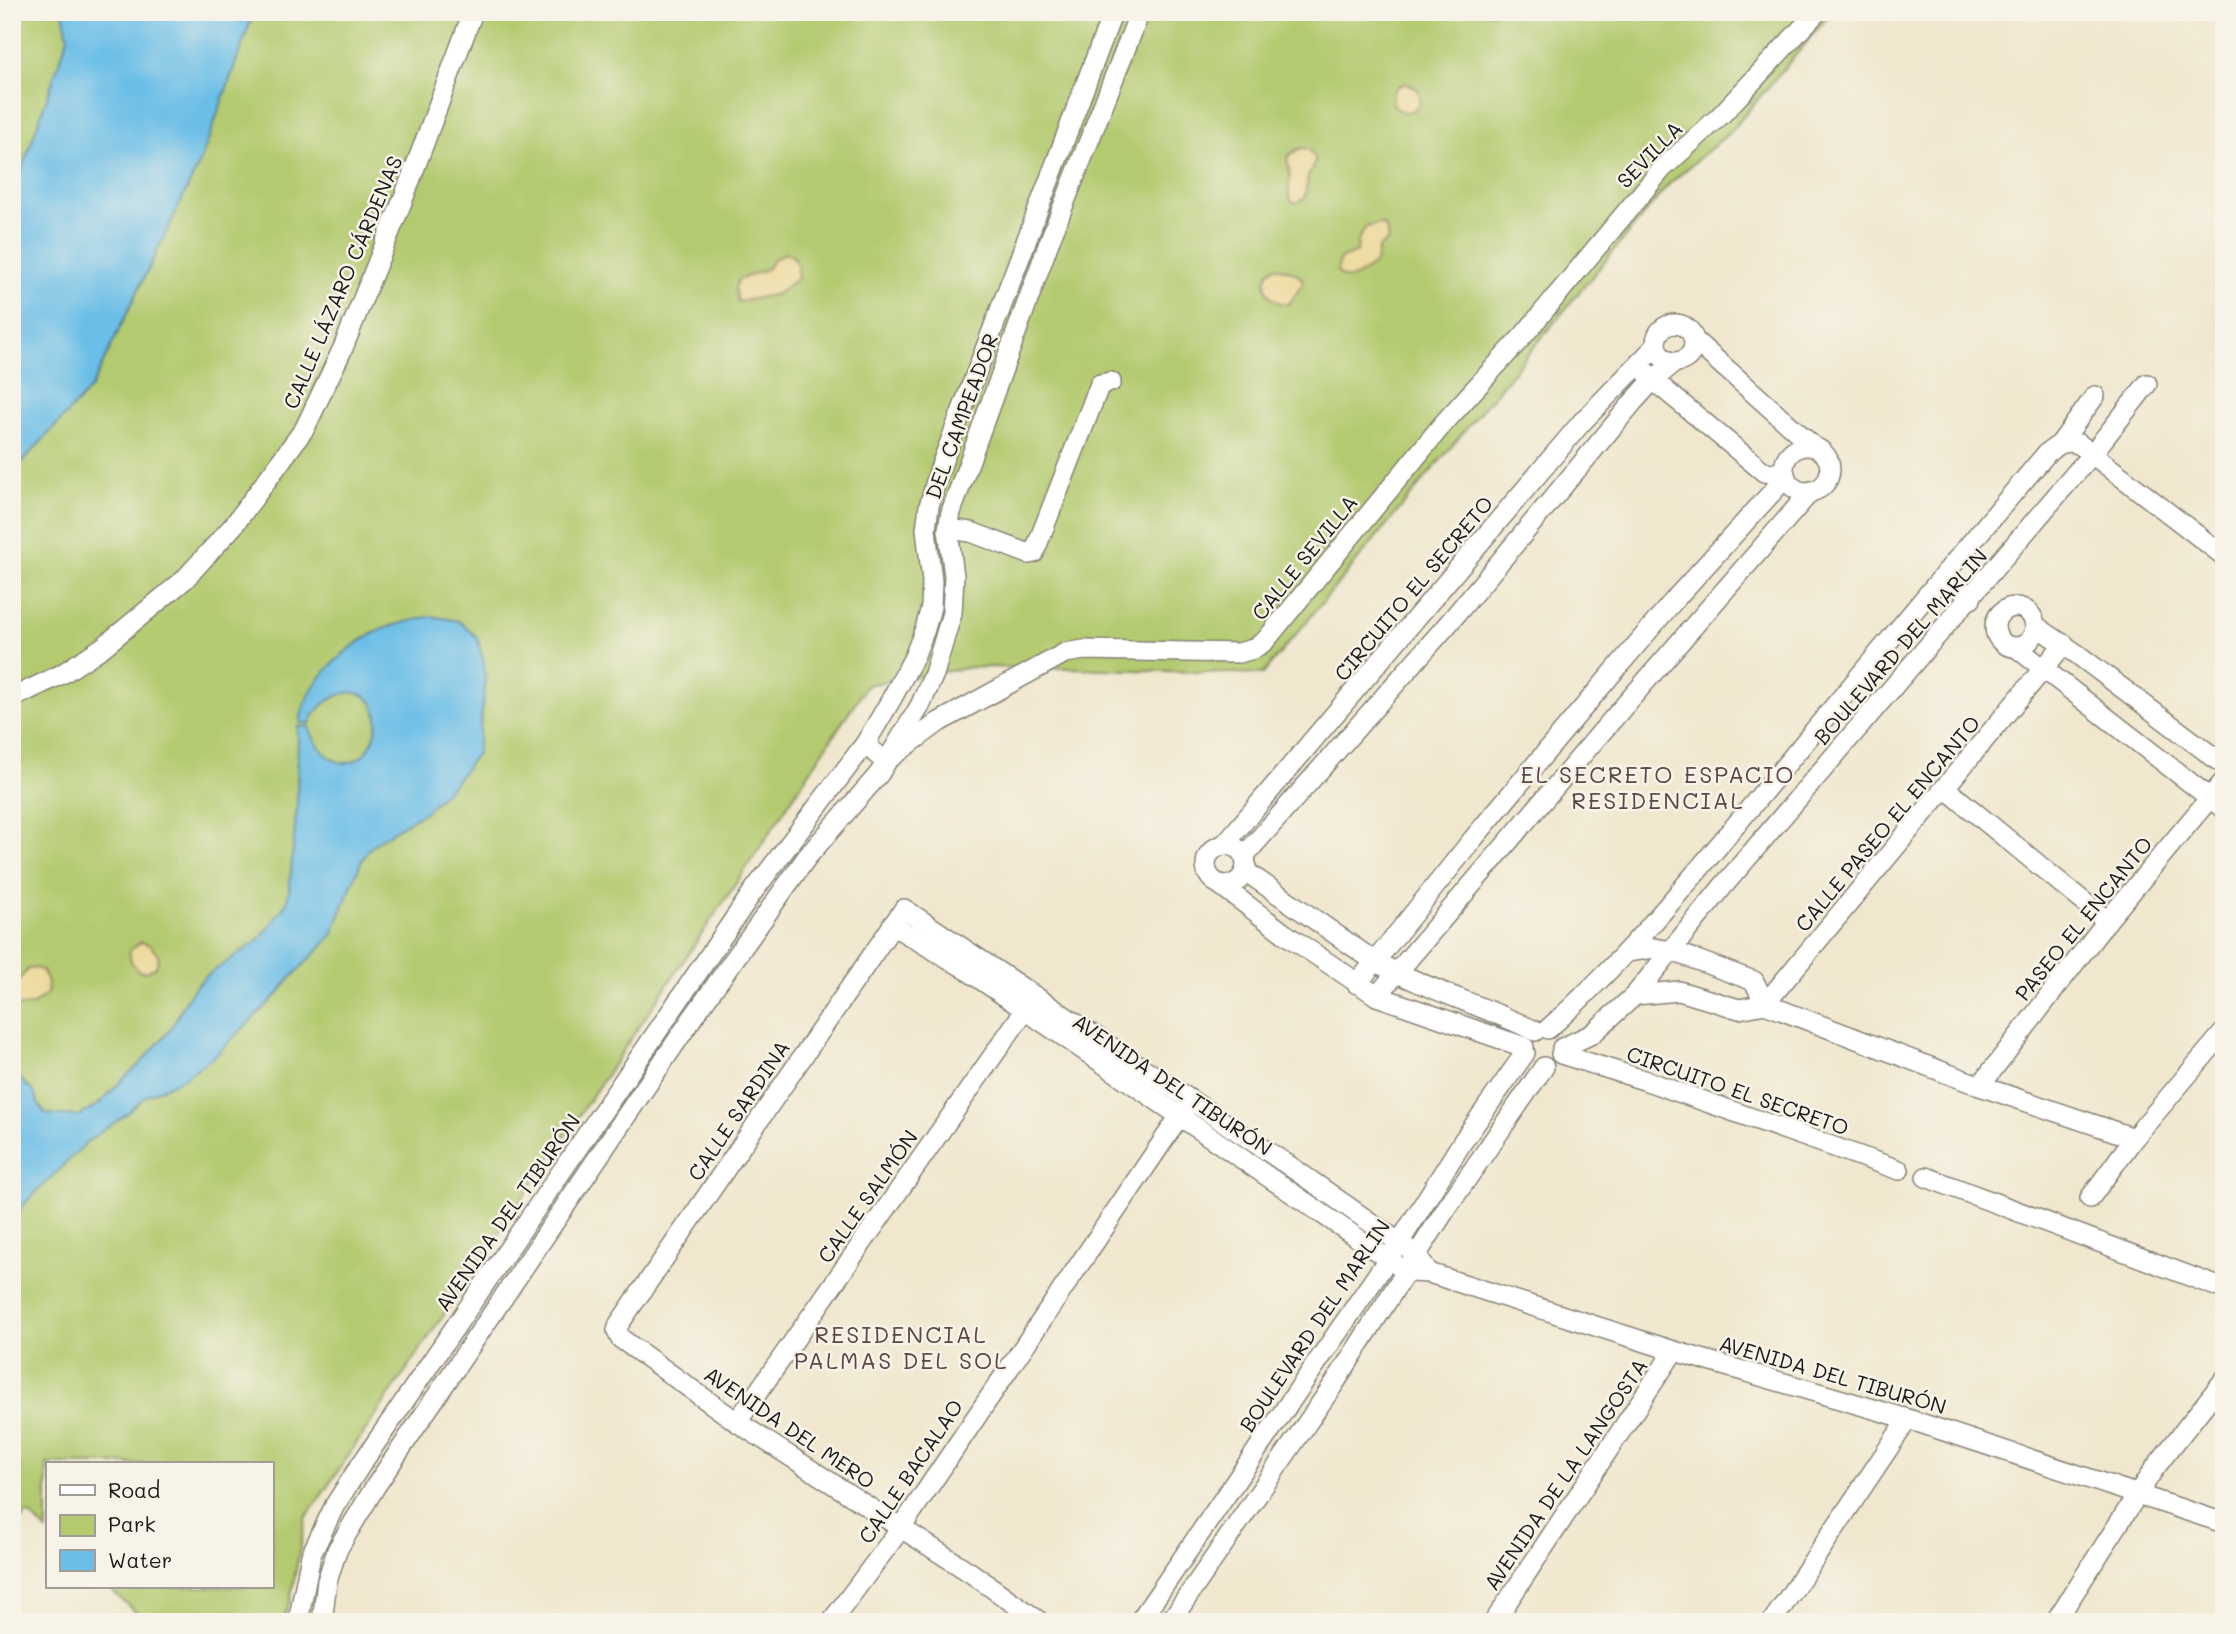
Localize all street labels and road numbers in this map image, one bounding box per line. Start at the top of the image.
street label: SEVILLA [1610,115,1688,193]
street label: CALLE LÁZARO CÁRDENAS [276,151,408,413]
street label: DEL CAMPEADOR [918,329,1004,503]
street label: CALLE SEVILLA [1245,489,1363,625]
street label: CIRCUITO EL SECRETO [1328,490,1498,686]
street label: BOULEVARD DEL MARLIN [1807,542,1993,750]
street label: CALLE PASEO EL ENCANTO [1789,709,1985,937]
street label: PASEO EL ENCANTO [2008,830,2158,1006]
street label: AVENIDA DEL TIBURÓN [1068,1007,1278,1161]
street label: CALLE SARDINA [681,1035,795,1185]
street label: CIRCUITO EL SECRETO [1623,1039,1853,1141]
street label: AVENIDA DEL TIBURÓN [429,1108,585,1316]
street label: CALLE SALMÓN [811,1124,923,1268]
street label: BOULEVARD DEL MARLIN [1233,1213,1395,1437]
street label: AVENIDA DEL TIBURÓN [1716,1329,1950,1419]
street label: AVENIDA DE LA LANGOSTA [1477,1353,1653,1595]
street label: AVENIDA DEL MERO [699,1360,881,1494]
street label: CALLE BACALAO [852,1394,968,1548]

